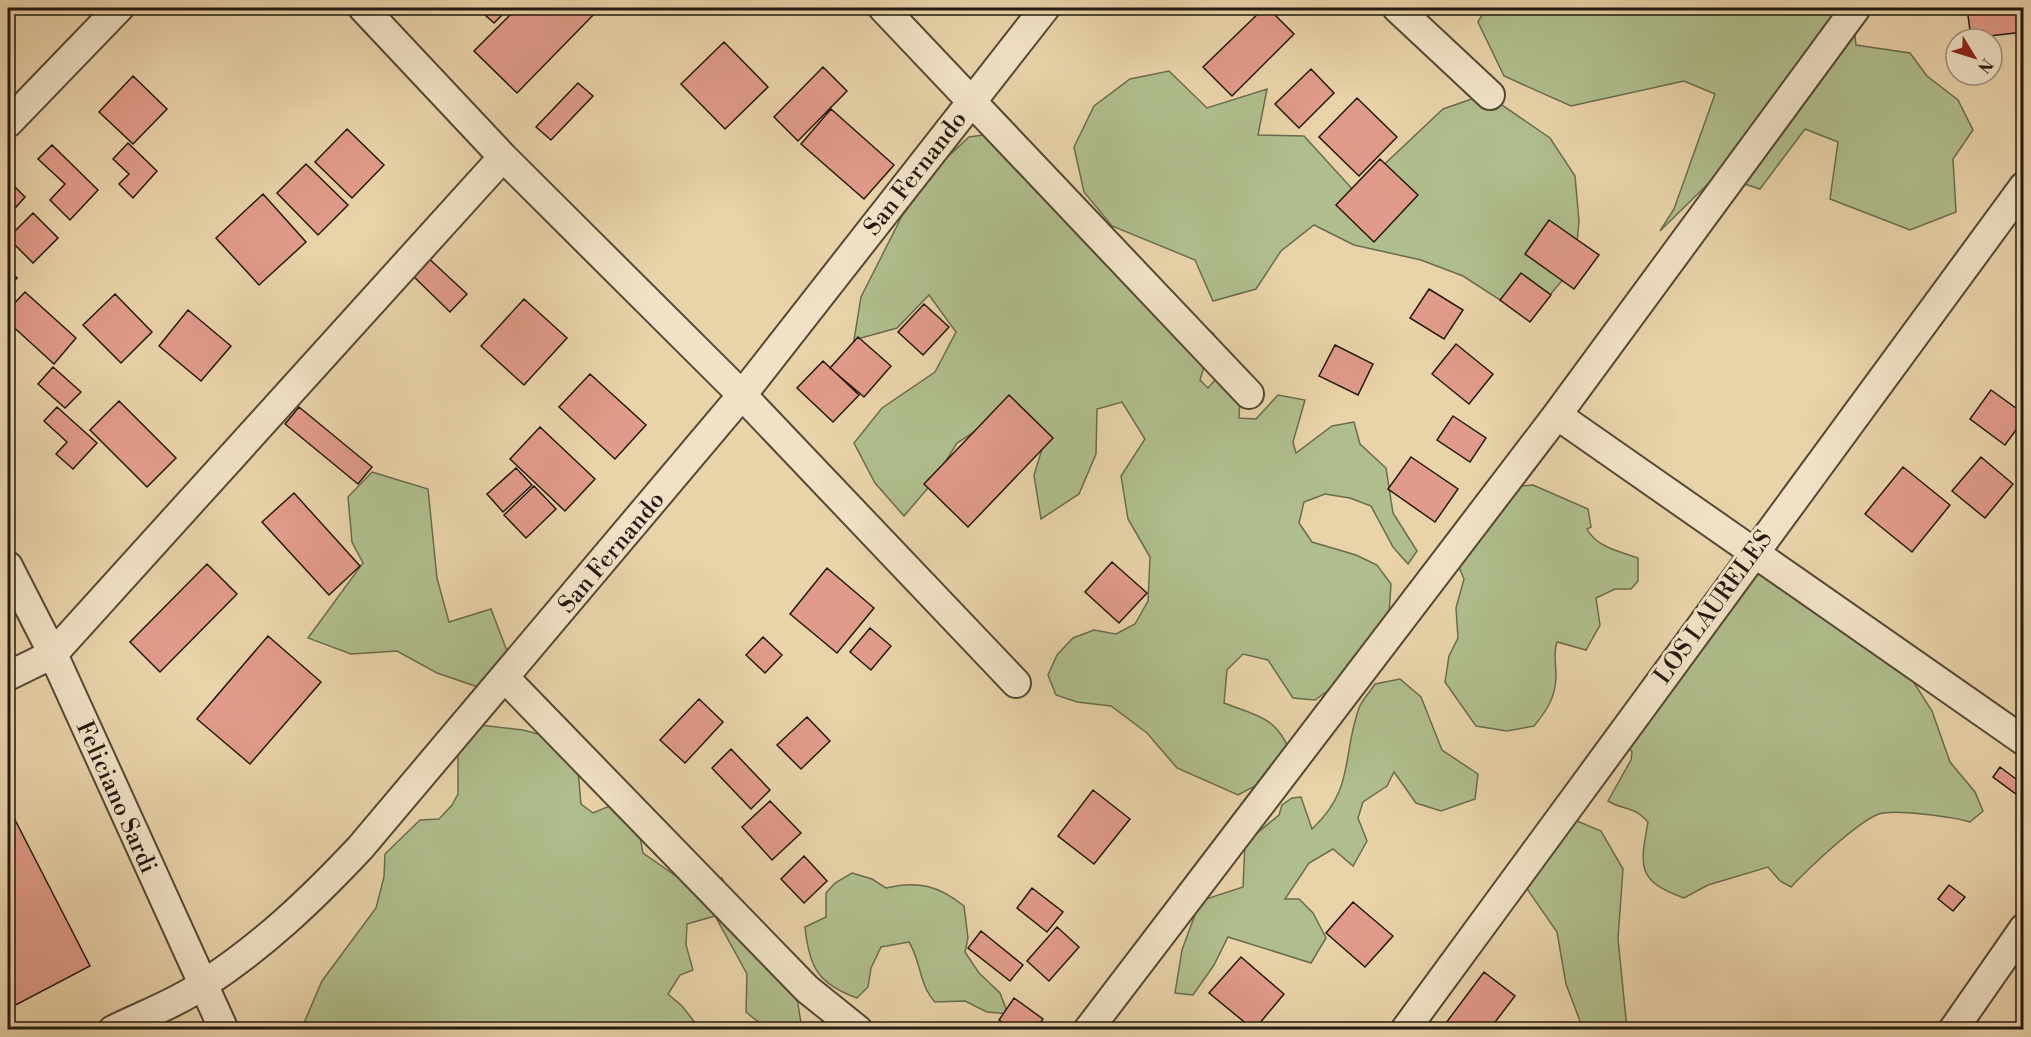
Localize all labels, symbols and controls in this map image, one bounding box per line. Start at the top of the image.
north arrow [1944,27,2004,87]
text: N [1973,54,1997,77]
street label: San Fernando [858,105,974,242]
street label: San Fernando [552,486,671,620]
street label: LOS LAURELES [1648,525,1780,690]
street label: Feliciano Sardi [69,716,163,878]

